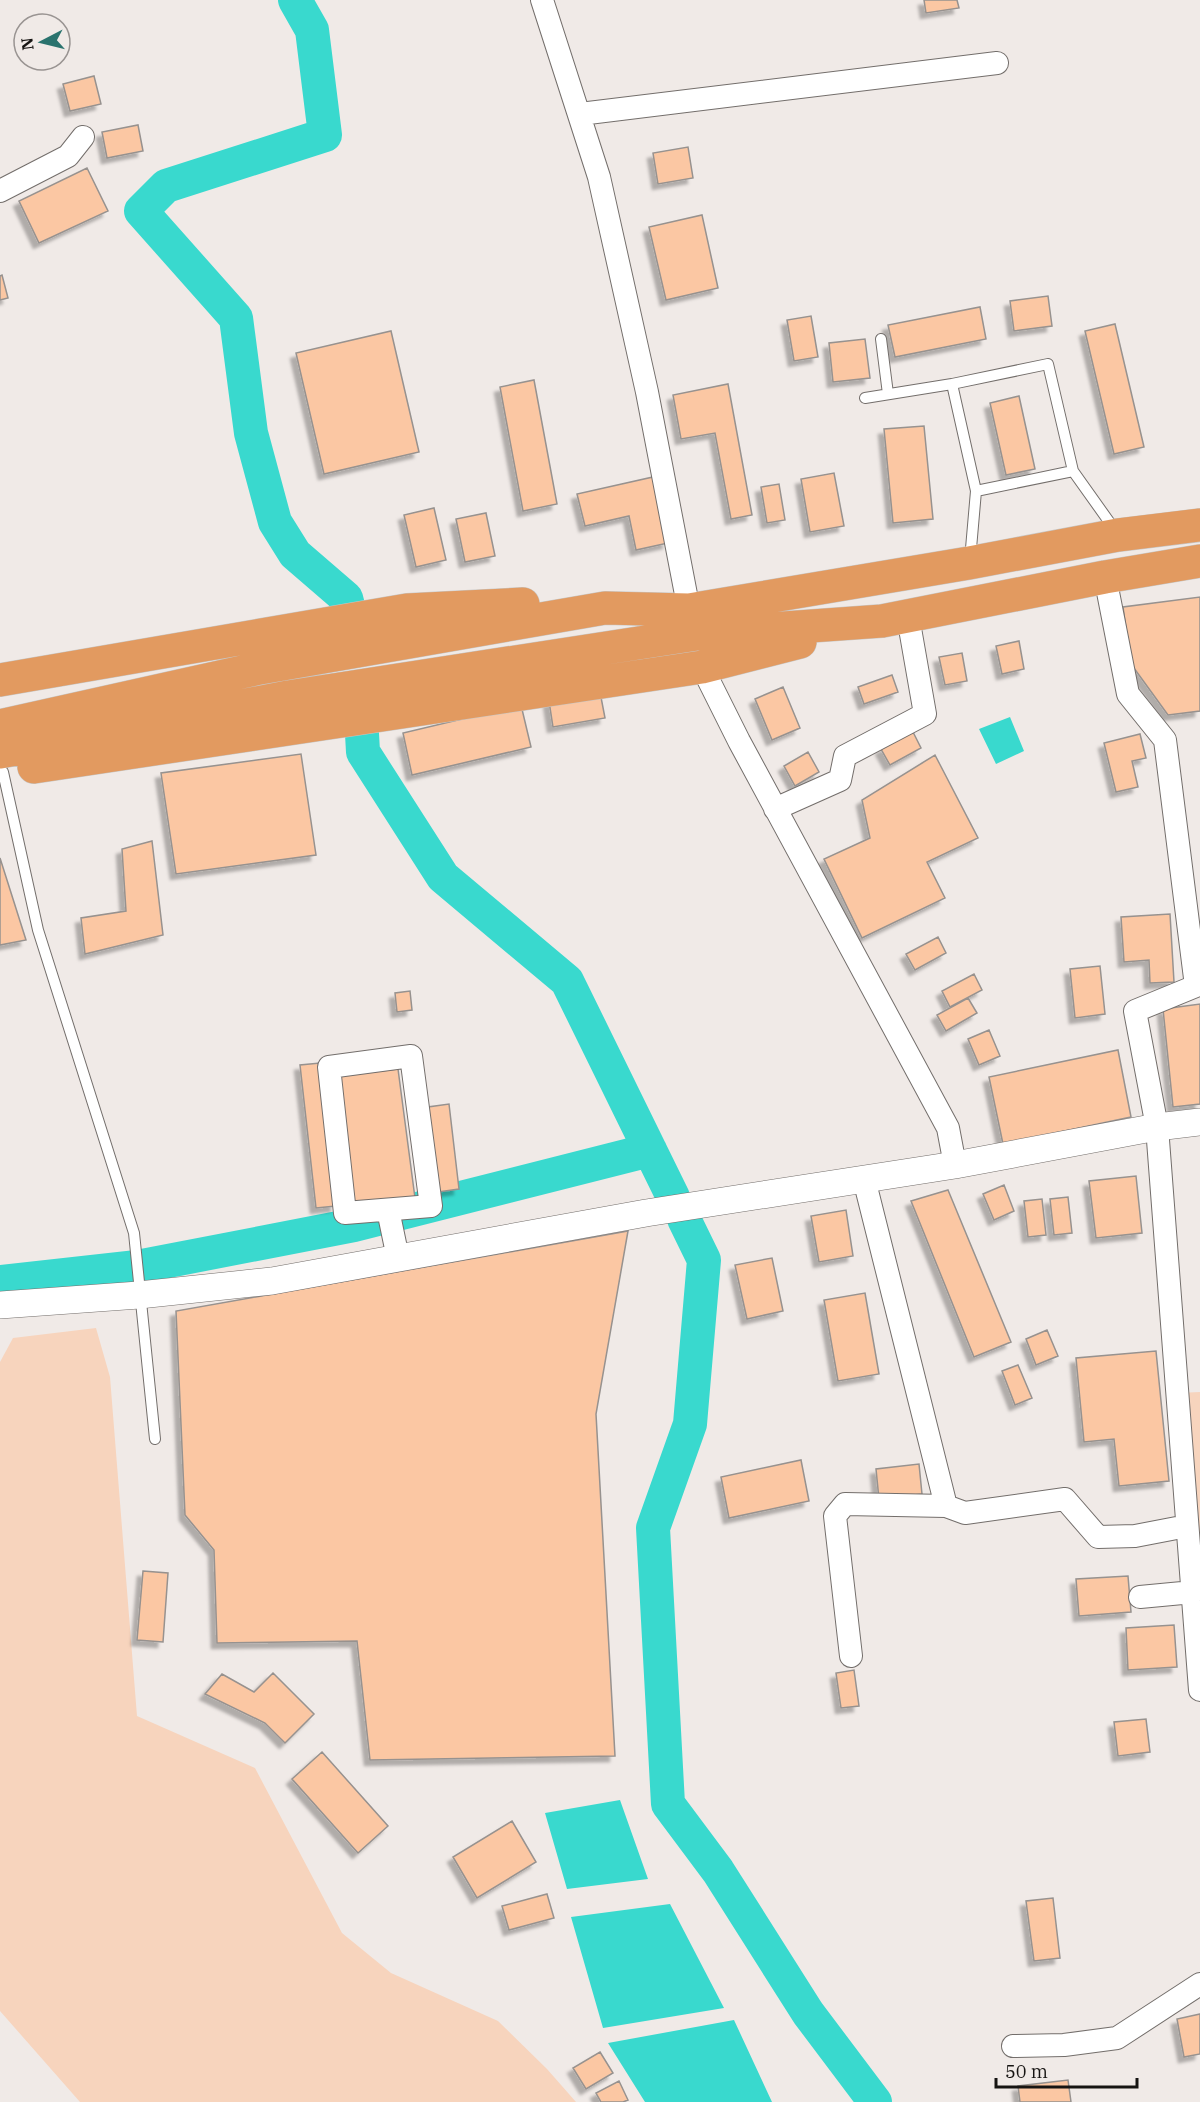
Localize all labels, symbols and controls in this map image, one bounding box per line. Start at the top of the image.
north arrow [12,12,72,72]
text: N [16,36,38,51]
scale bar [996,2051,1137,2089]
text: 50 m [1005,2060,1048,2083]

